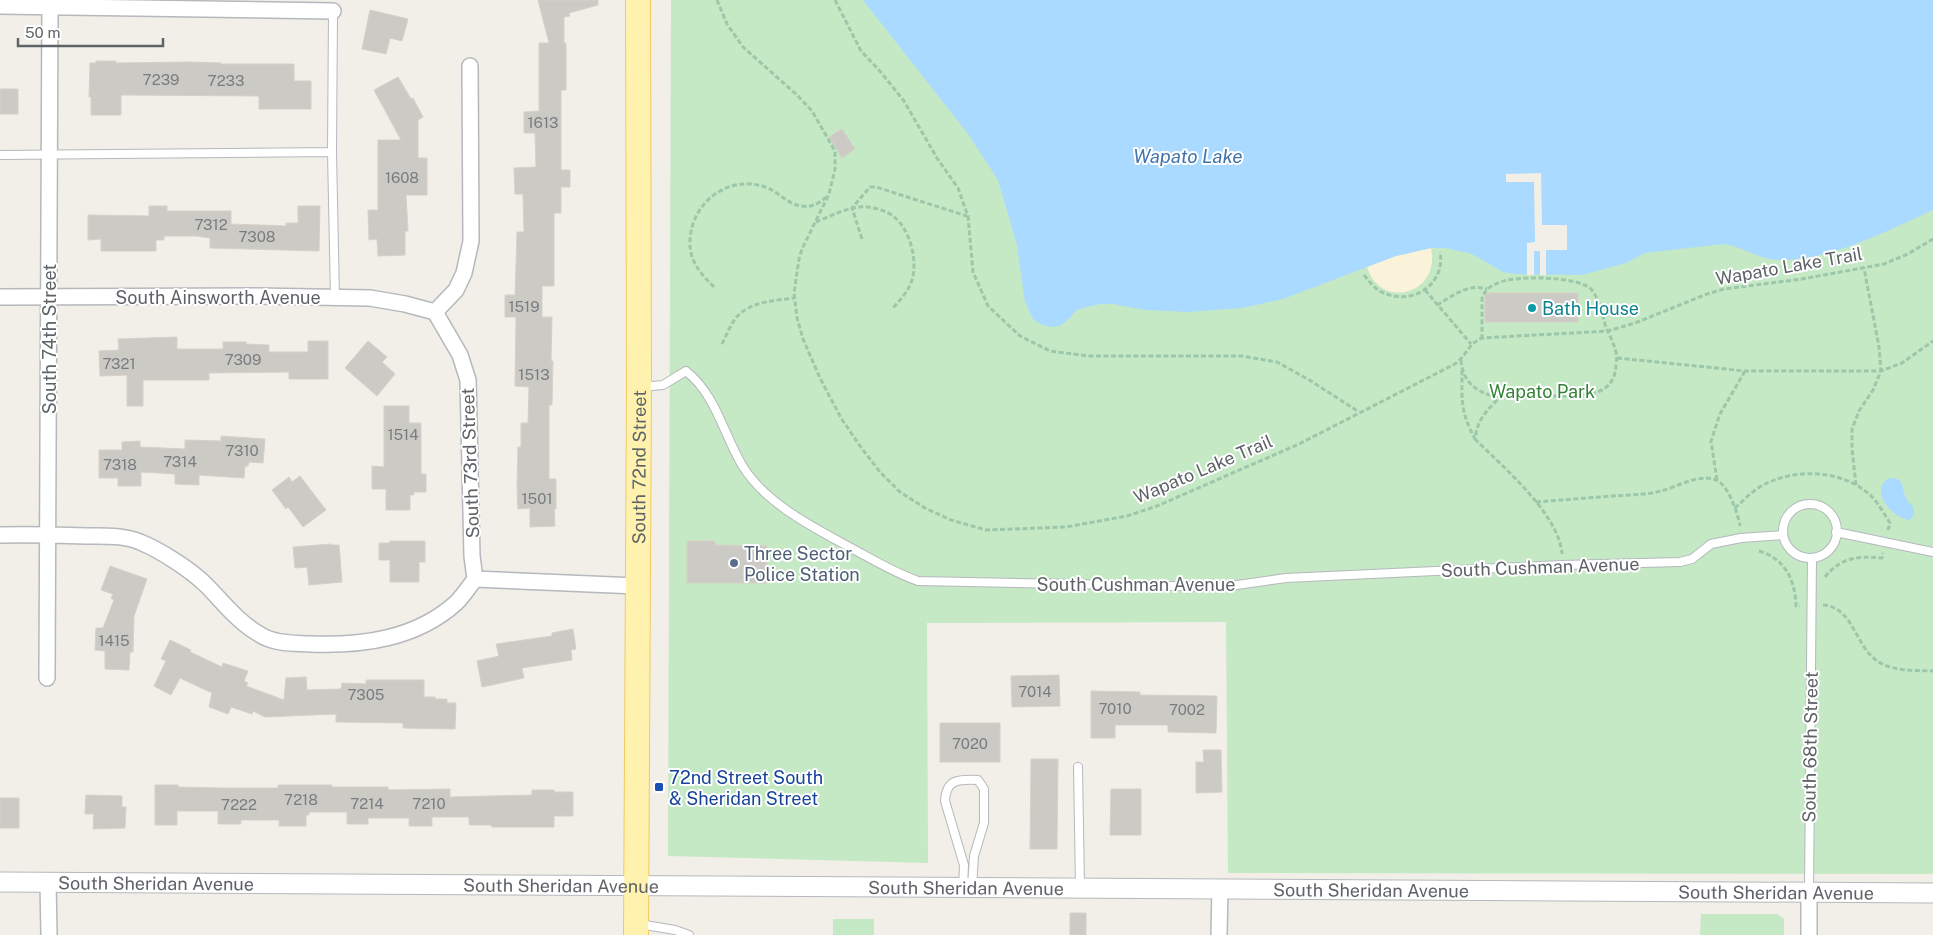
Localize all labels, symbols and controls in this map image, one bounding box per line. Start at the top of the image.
scale bar [18,15,162,47]
text: 50 m [25,24,60,41]
house number: 7239 [143,71,179,88]
house number: 7233 [208,72,244,89]
house number: 1613 [528,114,559,131]
water label: Wapato Lake [1133,145,1243,167]
house number: 1608 [385,169,419,186]
house number: 7312 [194,216,228,233]
house number: 7308 [239,228,275,245]
street label: Wapato Lake Trail [1714,243,1864,289]
street label: South 74th Street [39,264,60,414]
street label: South Ainsworth Avenue [115,287,321,308]
house number: 1519 [508,298,540,315]
place label: Bath House [1542,298,1639,319]
marker: Bath House [1526,302,1538,314]
house number: 7309 [225,351,261,368]
house number: 7321 [102,355,136,372]
house number: 1513 [518,366,550,383]
park label: Wapato Park [1489,381,1595,402]
street label: South 73rd Street [457,387,483,539]
street label: South 72nd Street [628,390,649,544]
house number: 1514 [387,426,419,443]
street label: Wapato Lake Trail [1130,430,1276,508]
house number: 7310 [225,442,259,459]
house number: 7314 [163,453,197,470]
house number: 7318 [103,456,137,473]
house number: 1501 [522,490,553,507]
place label: Three Sector Police Station [744,543,860,585]
street label: South Cushman Avenue [1440,553,1640,581]
marker: Three Sector Police Station [728,557,740,569]
street label: South Cushman Avenue [1037,574,1235,595]
house number: 1415 [98,632,130,649]
street label: South 68th Street [1798,671,1822,823]
house number: 7014 [1018,683,1052,700]
house number: 7305 [348,686,384,703]
house number: 7010 [1098,700,1132,717]
house number: 7002 [1169,701,1205,718]
house number: 7020 [952,735,988,752]
place label: 72nd Street South & Sheridan Street [669,767,823,809]
marker: 72nd Street South & Sheridan Street [653,781,665,793]
house number: 7218 [284,791,318,808]
house number: 7214 [350,795,384,812]
house number: 7210 [412,795,446,812]
house number: 7222 [221,796,257,813]
street label: South Sheridan Avenue [58,872,254,894]
street label: South Sheridan Avenue [463,874,659,896]
street label: South Sheridan Avenue [868,876,1064,899]
street label: South Sheridan Avenue [1273,879,1469,901]
street label: South Sheridan Avenue [1678,881,1874,903]

